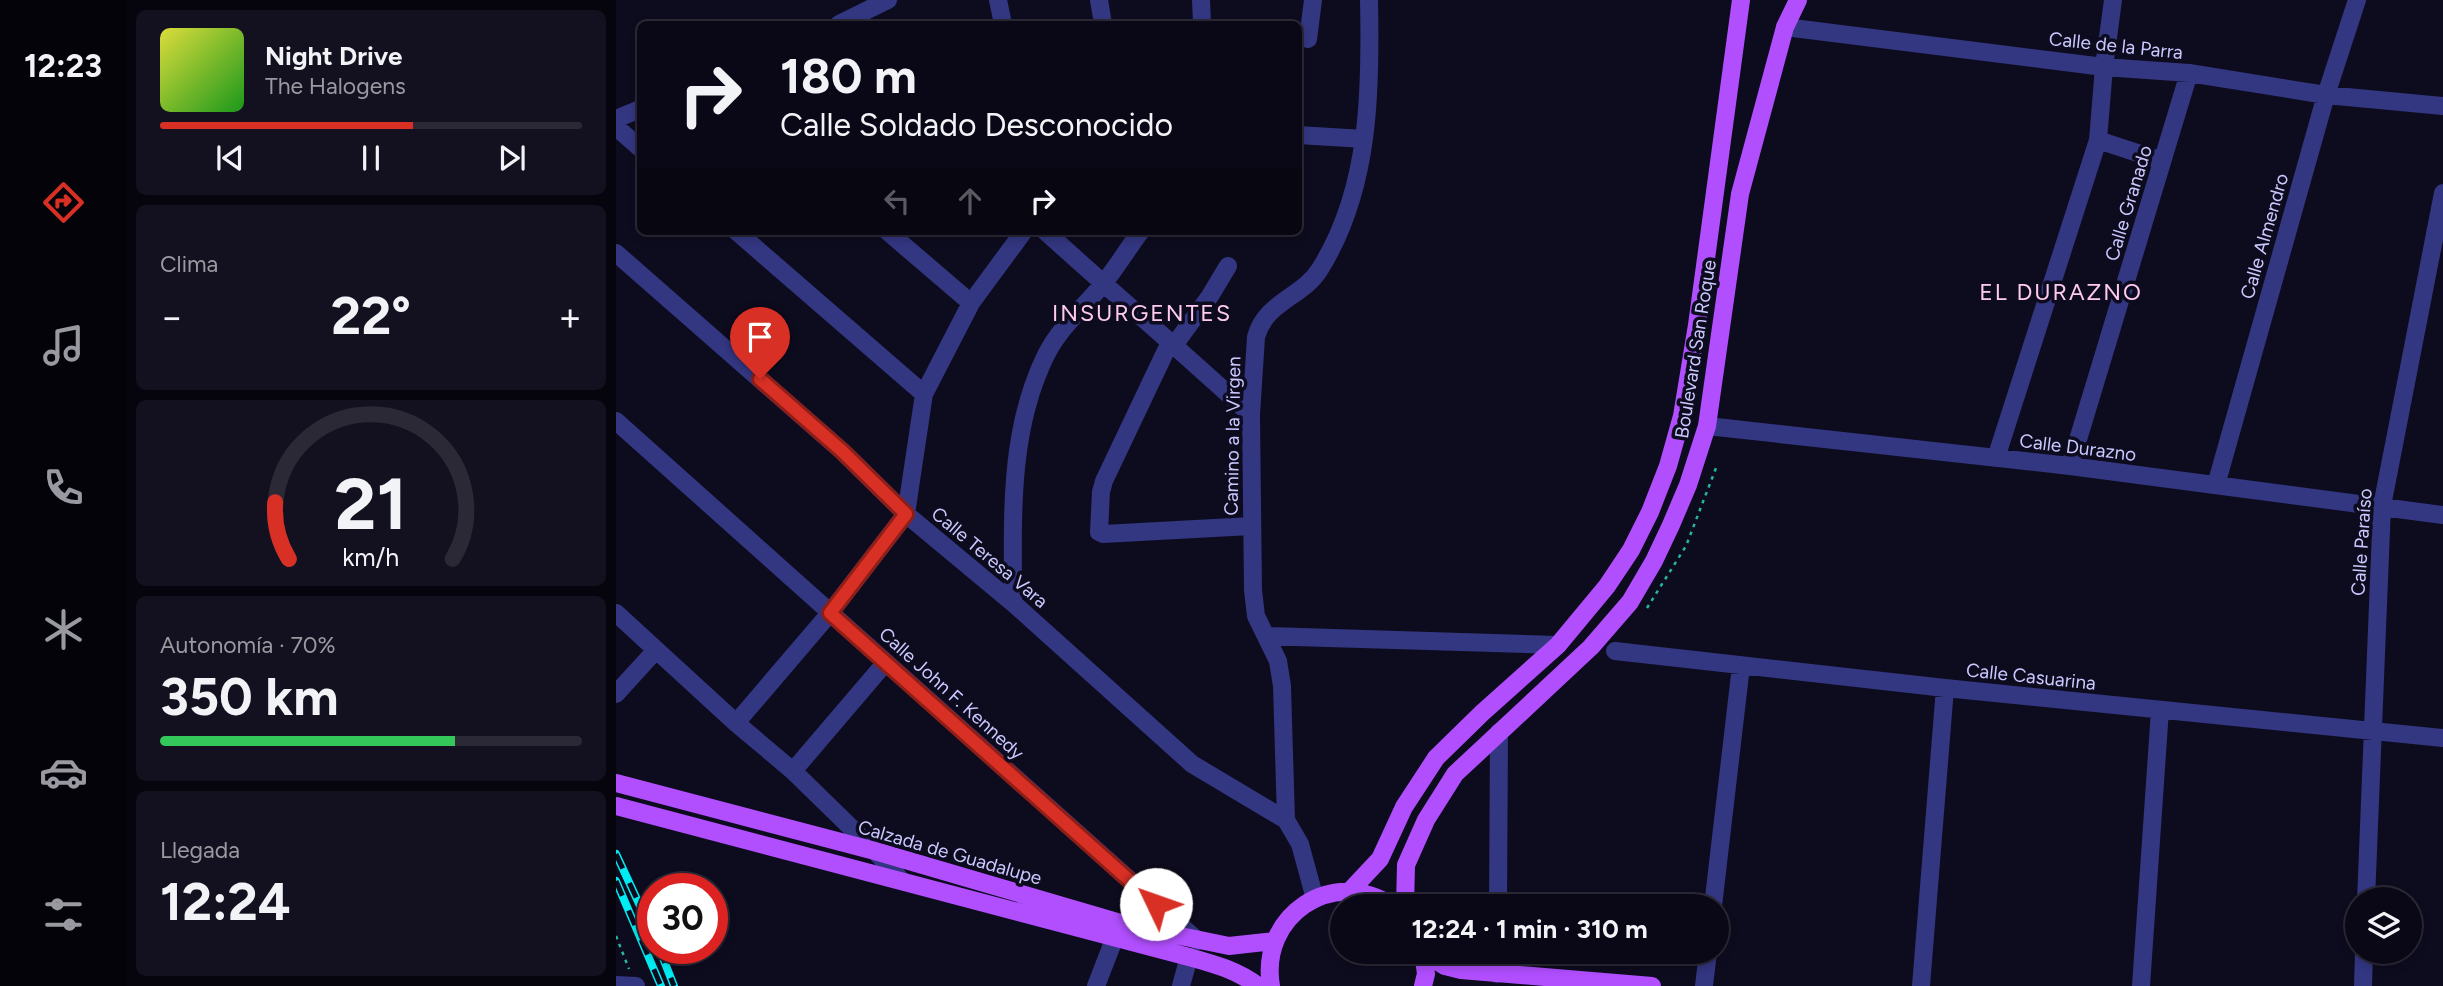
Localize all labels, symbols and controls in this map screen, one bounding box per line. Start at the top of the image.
street label: Calle de la Parra [2048,27,2184,64]
text: Night Drive [265,40,402,72]
text: 180 m [780,46,917,105]
text: 12:23 [24,47,102,85]
icon: right [665,49,756,140]
text: The Halogens [265,72,406,100]
text: Calle Soldado Desconocido [780,106,1173,144]
icon: previous [211,139,249,177]
icon: pause [352,139,390,177]
icon: next [493,139,531,177]
street label: Calle Granado [2100,142,2157,264]
street label: Calle Almendro [2236,171,2293,302]
icon: directions [39,178,88,227]
icon: left [878,182,916,220]
icon: ahead [951,182,989,220]
icon: right [1024,182,1062,220]
text: Clima [160,250,218,278]
street label: Boulevard San Roque [1670,258,1721,440]
district label: EL DURAZNO [1979,278,2143,306]
text: 22° [331,285,411,347]
text: − [160,294,184,340]
text: + [558,294,582,340]
district label: INSURGENTES [1052,299,1232,327]
pin [730,307,790,379]
icon: arrive [741,318,779,356]
icon: music [39,321,88,370]
street label: Camino a la Virgen [1220,356,1245,516]
street label: Calle Durazno [2018,429,2138,466]
text: 21 [335,460,407,547]
icon: phone [39,463,88,512]
street label: Calle Paraíso [2346,488,2377,597]
street label: Calle Teresa Vara [927,502,1053,613]
text: km/h [342,542,400,572]
icon: climate [39,605,88,654]
street label: Calle John F. Kennedy [874,622,1029,764]
text: Autonomía · 70% [160,631,336,659]
street label: Calle Casuarina [1965,658,2097,695]
text: 350 km [160,666,339,728]
icon: car [39,748,88,797]
street label: Calzada de Guadalupe [855,815,1044,890]
text: Llegada [160,836,240,864]
position arrow [1119,867,1193,941]
text: 12:24 [160,871,291,933]
speed limit sign: 30 [637,873,728,964]
map controls [2345,887,2422,964]
button: layers [2345,887,2422,964]
icon: filters [39,890,88,939]
text: 12:24 · 1 min · 310 m [1411,913,1648,945]

